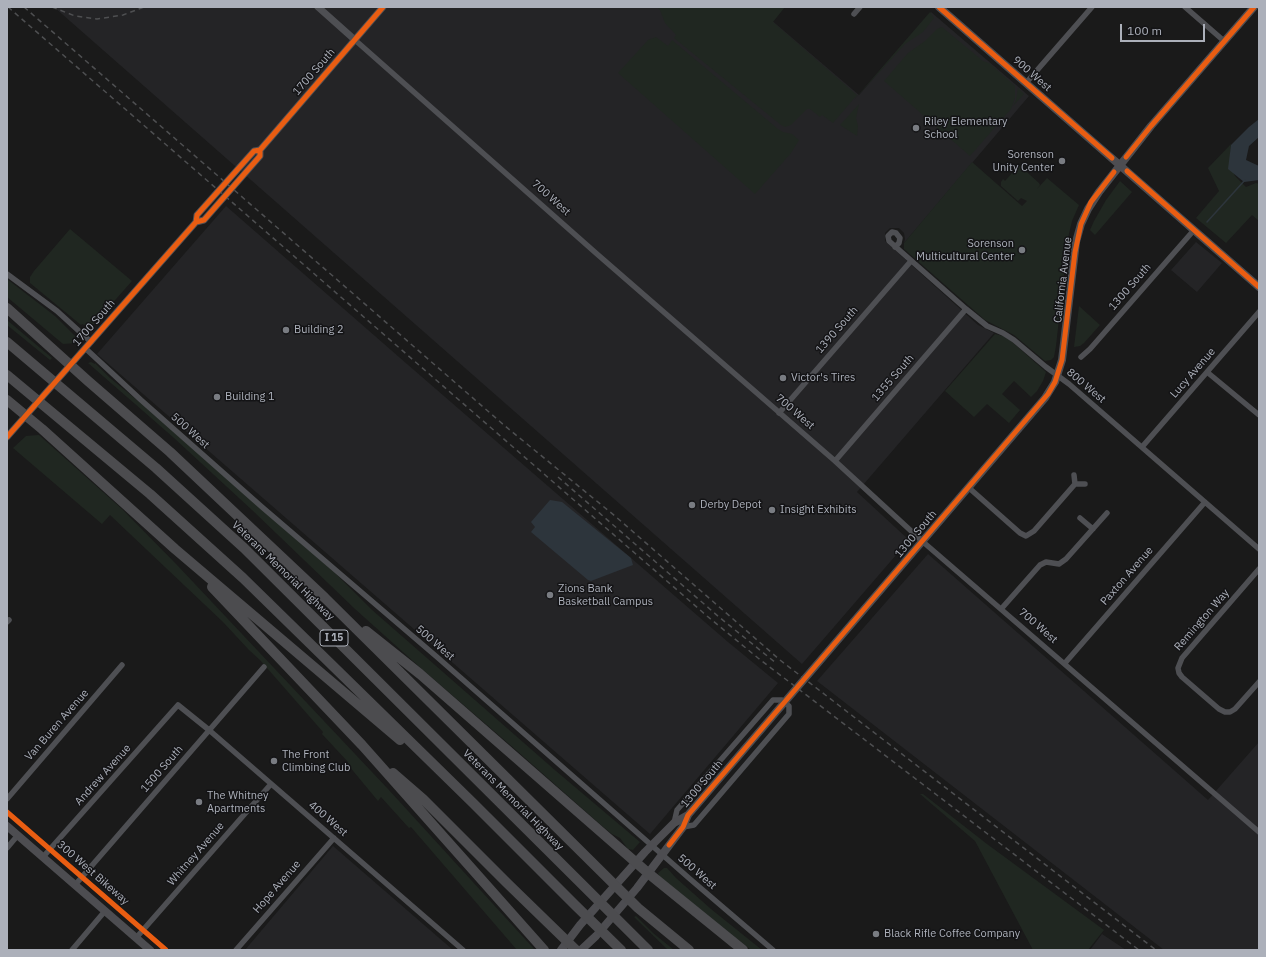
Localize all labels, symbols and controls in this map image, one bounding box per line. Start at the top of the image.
scale bar [1122,16,1207,42]
text: 100 m [1127,23,1162,38]
street label: 1700 South [290,46,338,98]
street label: 900 West [1010,54,1054,94]
place label: Riley Elementary School [924,115,1008,141]
marker: Riley Elementary School [911,123,921,133]
place label: Sorenson Unity Center [993,148,1054,174]
marker: Sorenson Unity Center [1057,156,1067,166]
street label: 700 West [529,177,573,219]
street label: California Avenue [1051,236,1075,324]
place label: Sorenson Multicultural Center [916,237,1014,263]
marker: Sorenson Multicultural Center [1017,245,1027,255]
street label: 1300 South [1106,261,1154,313]
street label: 1700 South [70,297,118,349]
street label: 1390 South [813,304,861,356]
place label: Building 2 [294,323,344,337]
marker: Building 2 [281,325,291,335]
street label: Lucy Avenue [1168,345,1218,401]
street label: 1355 South [869,352,917,404]
street label: 800 West [1064,366,1108,406]
place label: Victor's Tires [791,371,855,385]
marker: Victor's Tires [778,373,788,383]
place label: Building 1 [225,390,275,404]
marker: Building 1 [212,392,222,402]
street label: 700 West [773,392,817,432]
street label: 500 West [168,410,212,452]
place label: Derby Depot [700,498,762,512]
marker: Derby Depot [687,500,697,510]
place label: Insight Exhibits [780,503,857,517]
marker: Insight Exhibits [767,505,777,515]
street label: 1300 South [892,508,940,560]
street label: Veterans Memorial Highway [229,518,337,624]
street label: Paxton Avenue [1098,544,1156,608]
place label: Zions Bank Basketball Campus [558,582,653,608]
street label: Remington Way [1172,587,1232,653]
marker: Zions Bank Basketball Campus [545,590,555,600]
street label: 700 West [1016,606,1060,646]
street label: 500 West [413,623,457,663]
road number: I 15 [320,630,348,646]
street label: Van Buren Avenue [22,687,92,763]
street label: Andrew Avenue [72,742,134,808]
street label: 1500 South [138,743,186,795]
street label: Veterans Memorial Highway [460,747,566,853]
place label: The Front Climbing Club [282,748,350,774]
marker: The Front Climbing Club [269,756,279,766]
street label: 1300 South [678,758,726,810]
place label: The Whitney Apartments [207,789,269,815]
marker: The Whitney Apartments [194,797,204,807]
street label: 400 West [306,799,350,839]
street label: Whitney Avenue [165,820,227,888]
street label: 300 West Bikeway [54,838,132,908]
street label: 500 West [675,852,719,892]
street label: Hope Avenue [250,858,304,916]
place label: Black Rifle Coffee Company [884,927,1020,941]
marker: Black Rifle Coffee Company [871,929,881,939]

